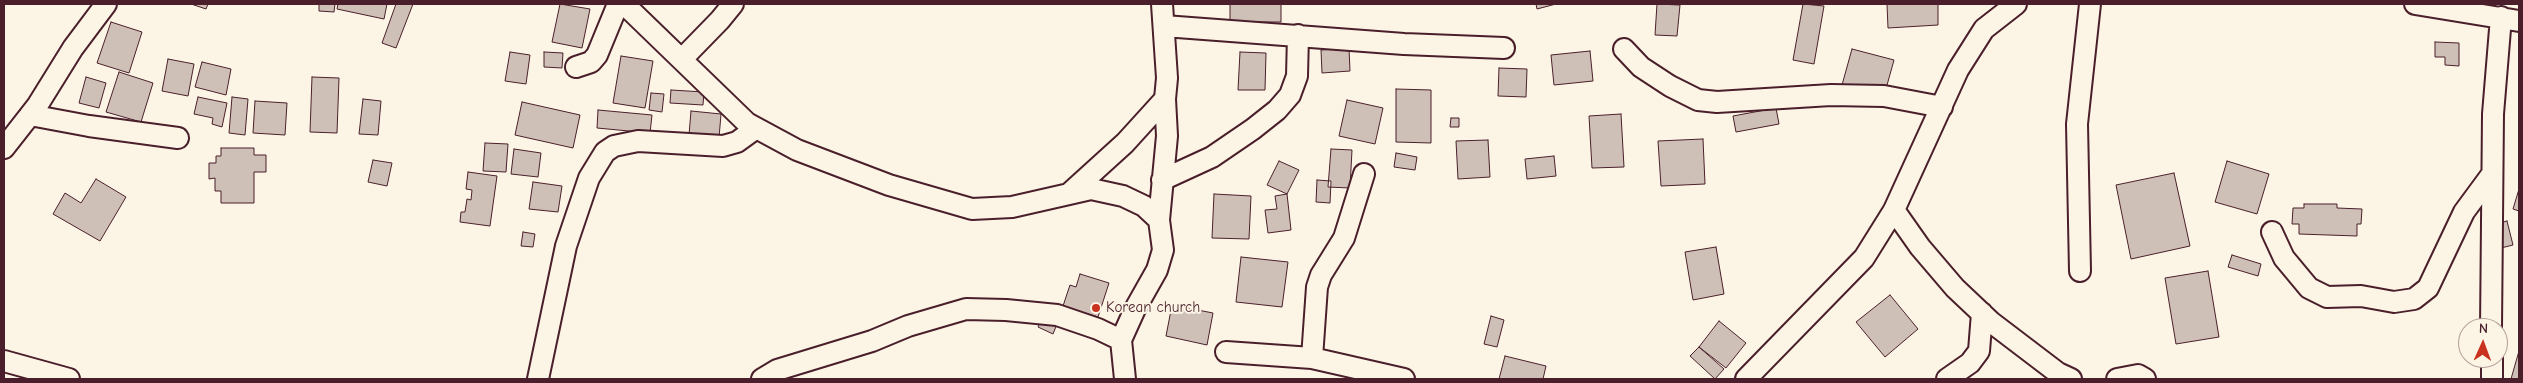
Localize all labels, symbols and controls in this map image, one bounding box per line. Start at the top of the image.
place label: Korean church [1106,299,1200,317]
marker: Korean church [1090,302,1102,314]
north arrow [2458,318,2508,368]
text: N [2479,320,2488,337]

